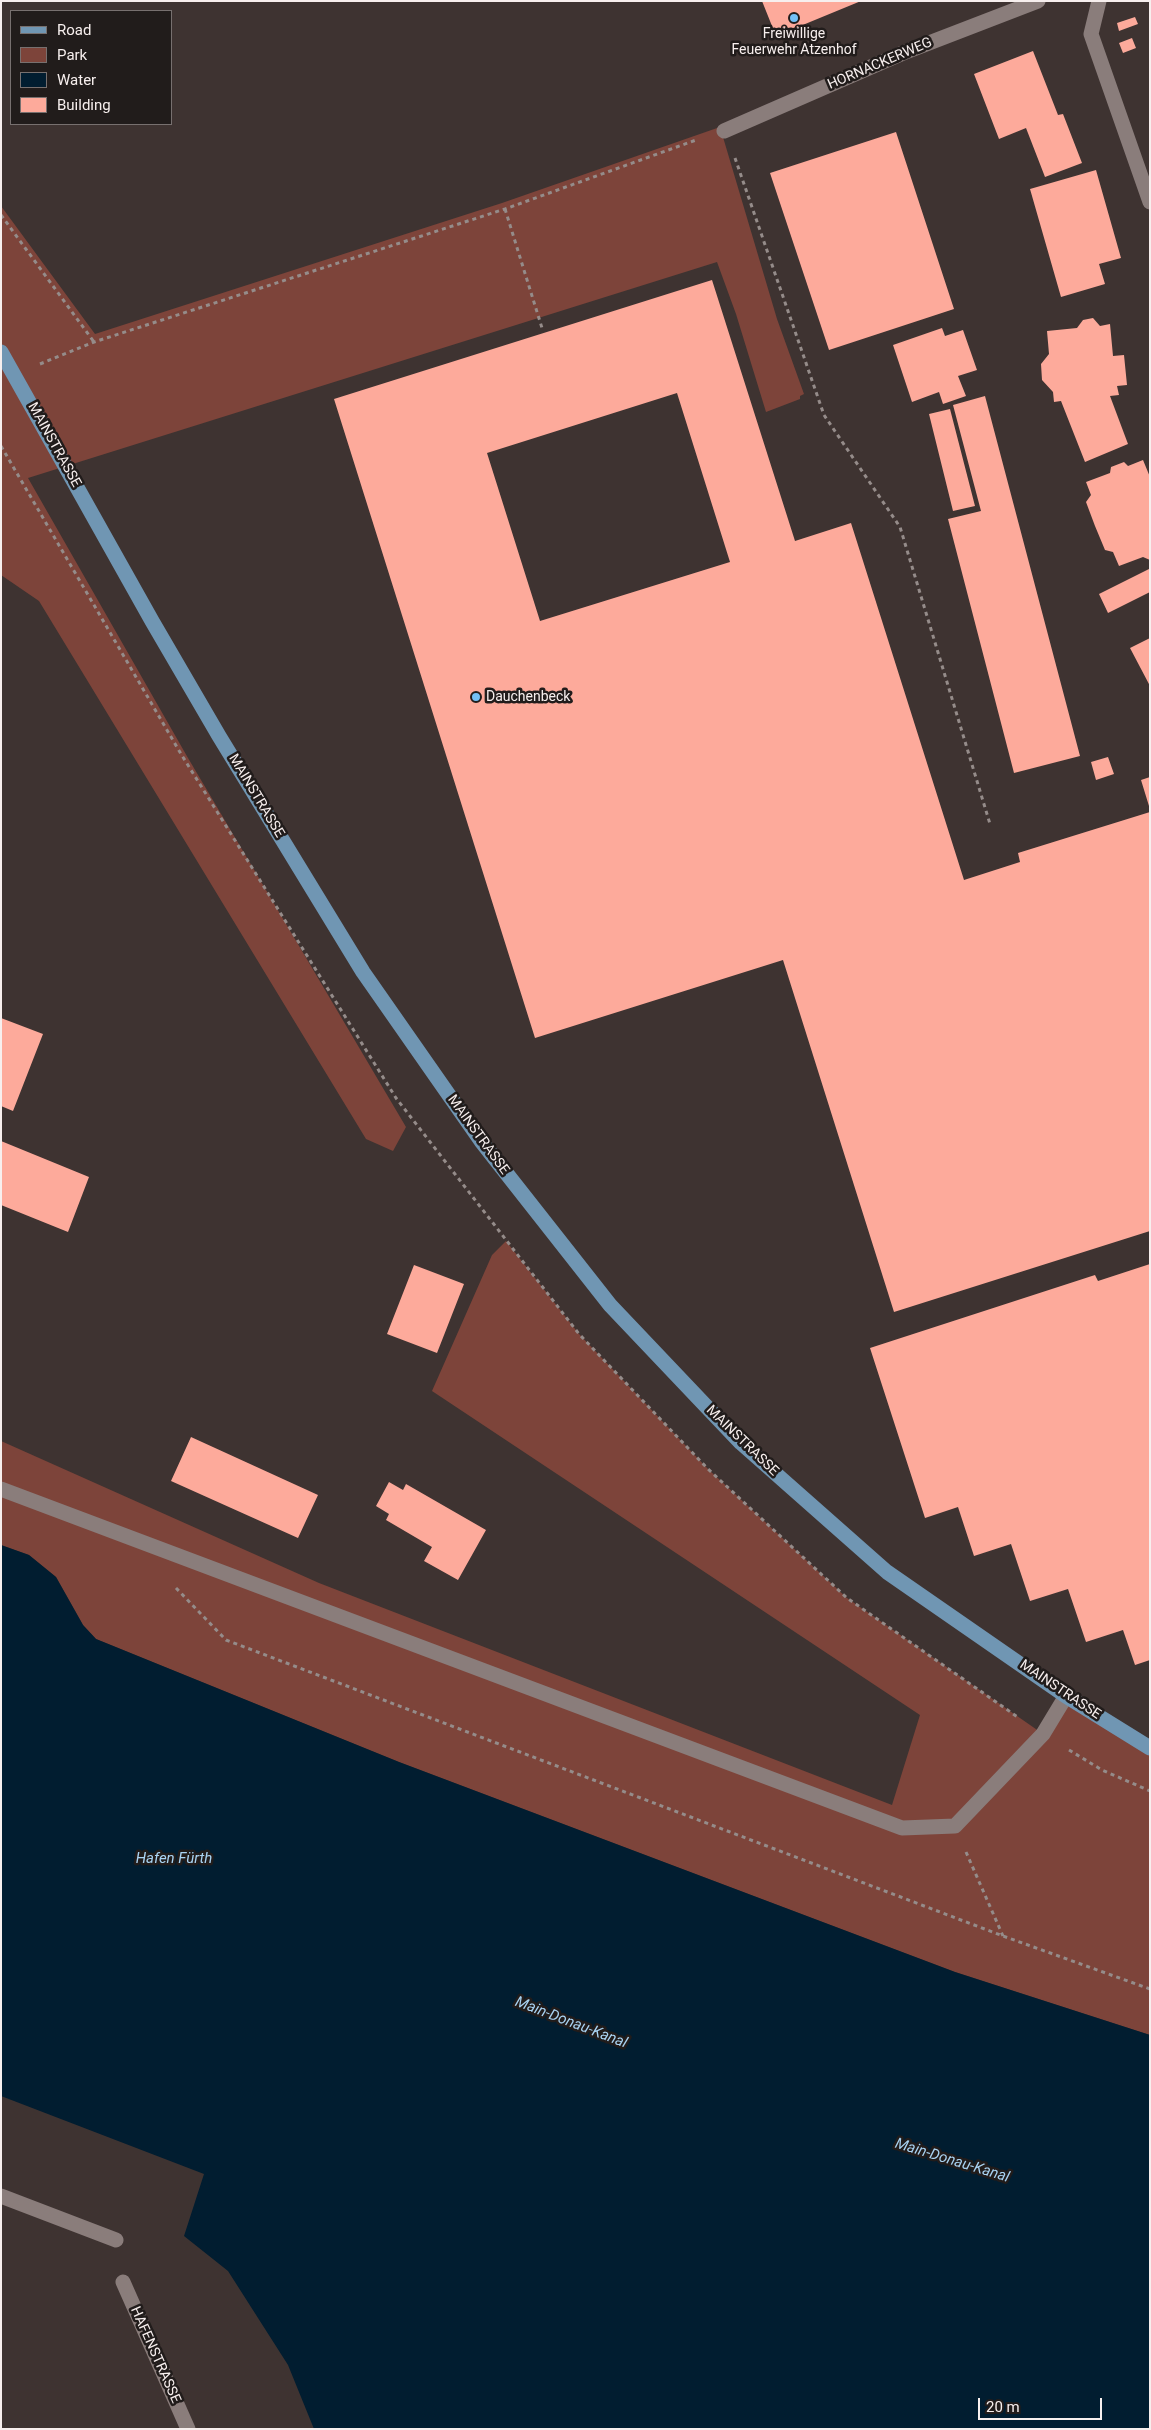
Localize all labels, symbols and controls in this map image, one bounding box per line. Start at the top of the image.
legend [10,10,172,125]
marker: Freiwillige Feuerwehr Atzenhof [788,12,800,24]
text: Road [57,21,91,39]
place label: Freiwillige Feuerwehr Atzenhof [731,26,857,58]
street label: HORNACKERWEG [825,34,935,94]
text: Park [57,46,87,64]
text: Water [57,71,96,89]
text: Building [57,96,111,114]
street label: MAINSTRASSE [24,400,84,490]
place label: Dauchenbeck [486,689,570,705]
marker: Dauchenbeck [470,691,482,703]
street label: MAINSTRASSE [225,751,287,841]
street label: MAINSTRASSE [443,1092,513,1178]
street label: MAINSTRASSE [702,1402,782,1480]
street label: MAINSTRASSE [1016,1657,1104,1723]
water label: Hafen Fürth [136,1850,212,1868]
water label: Main-Donau-Kanal [512,1993,630,2053]
water label: Main-Donau-Kanal [893,2135,1011,2187]
street label: HAFENSTRASSE [126,2304,184,2406]
scale bar [981,2388,1105,2420]
text: 20 m [986,2398,1020,2416]

